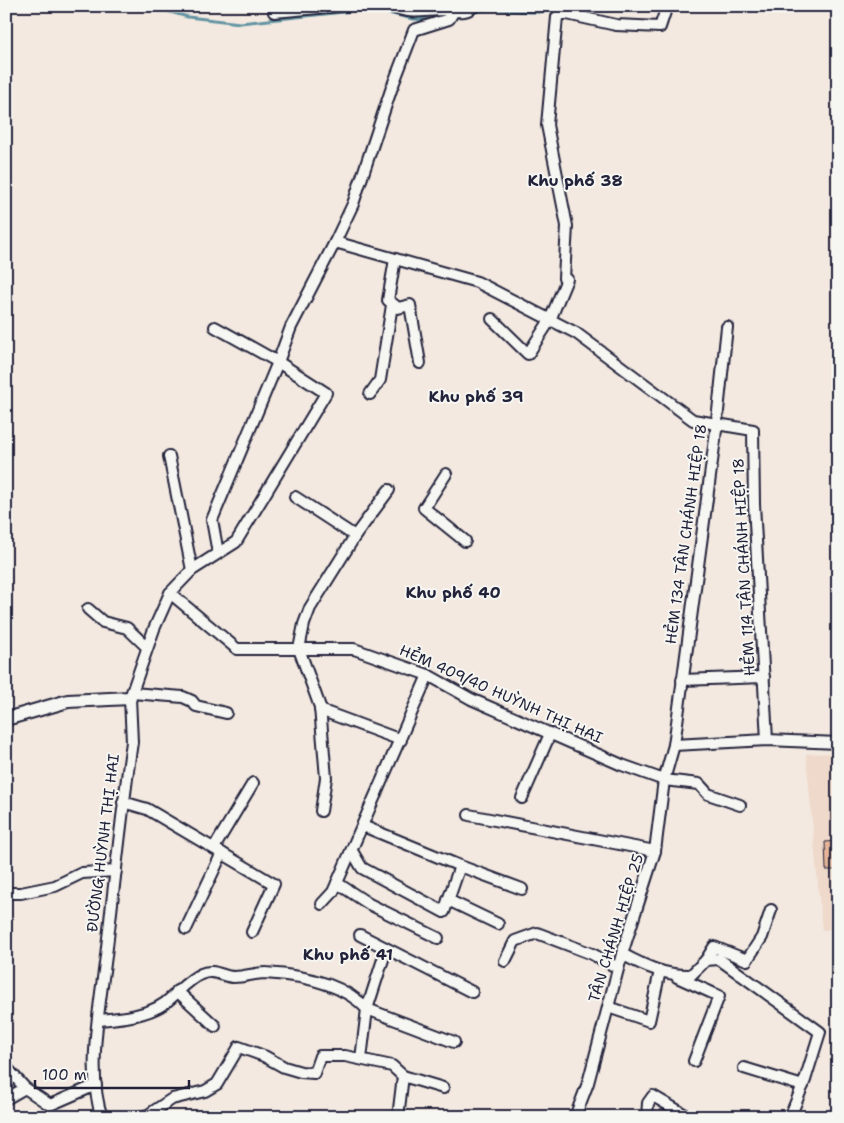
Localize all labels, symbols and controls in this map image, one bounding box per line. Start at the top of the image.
district label: Khu phố 38 [527,170,623,191]
district label: Khu phố 39 [429,386,523,407]
street label: HẺM 134 TÂN CHÁNH HIỆP 18 [659,422,711,645]
street label: HẺM 114 TÂN CHÁNH HIỆP 18 [726,458,760,677]
district label: Khu phố 40 [405,582,501,603]
street label: HẺM 409/40 HUỲNH THỊ HAI [396,638,607,748]
street label: ĐƯỜNG HUỲNH THỊ HAI [81,753,124,933]
street label: TÂN CHÁNH HIỆP 25 [583,851,648,1005]
district label: Khu phố 41 [303,944,393,965]
scale bar [35,1058,189,1090]
text: 100 m [42,1065,87,1085]

